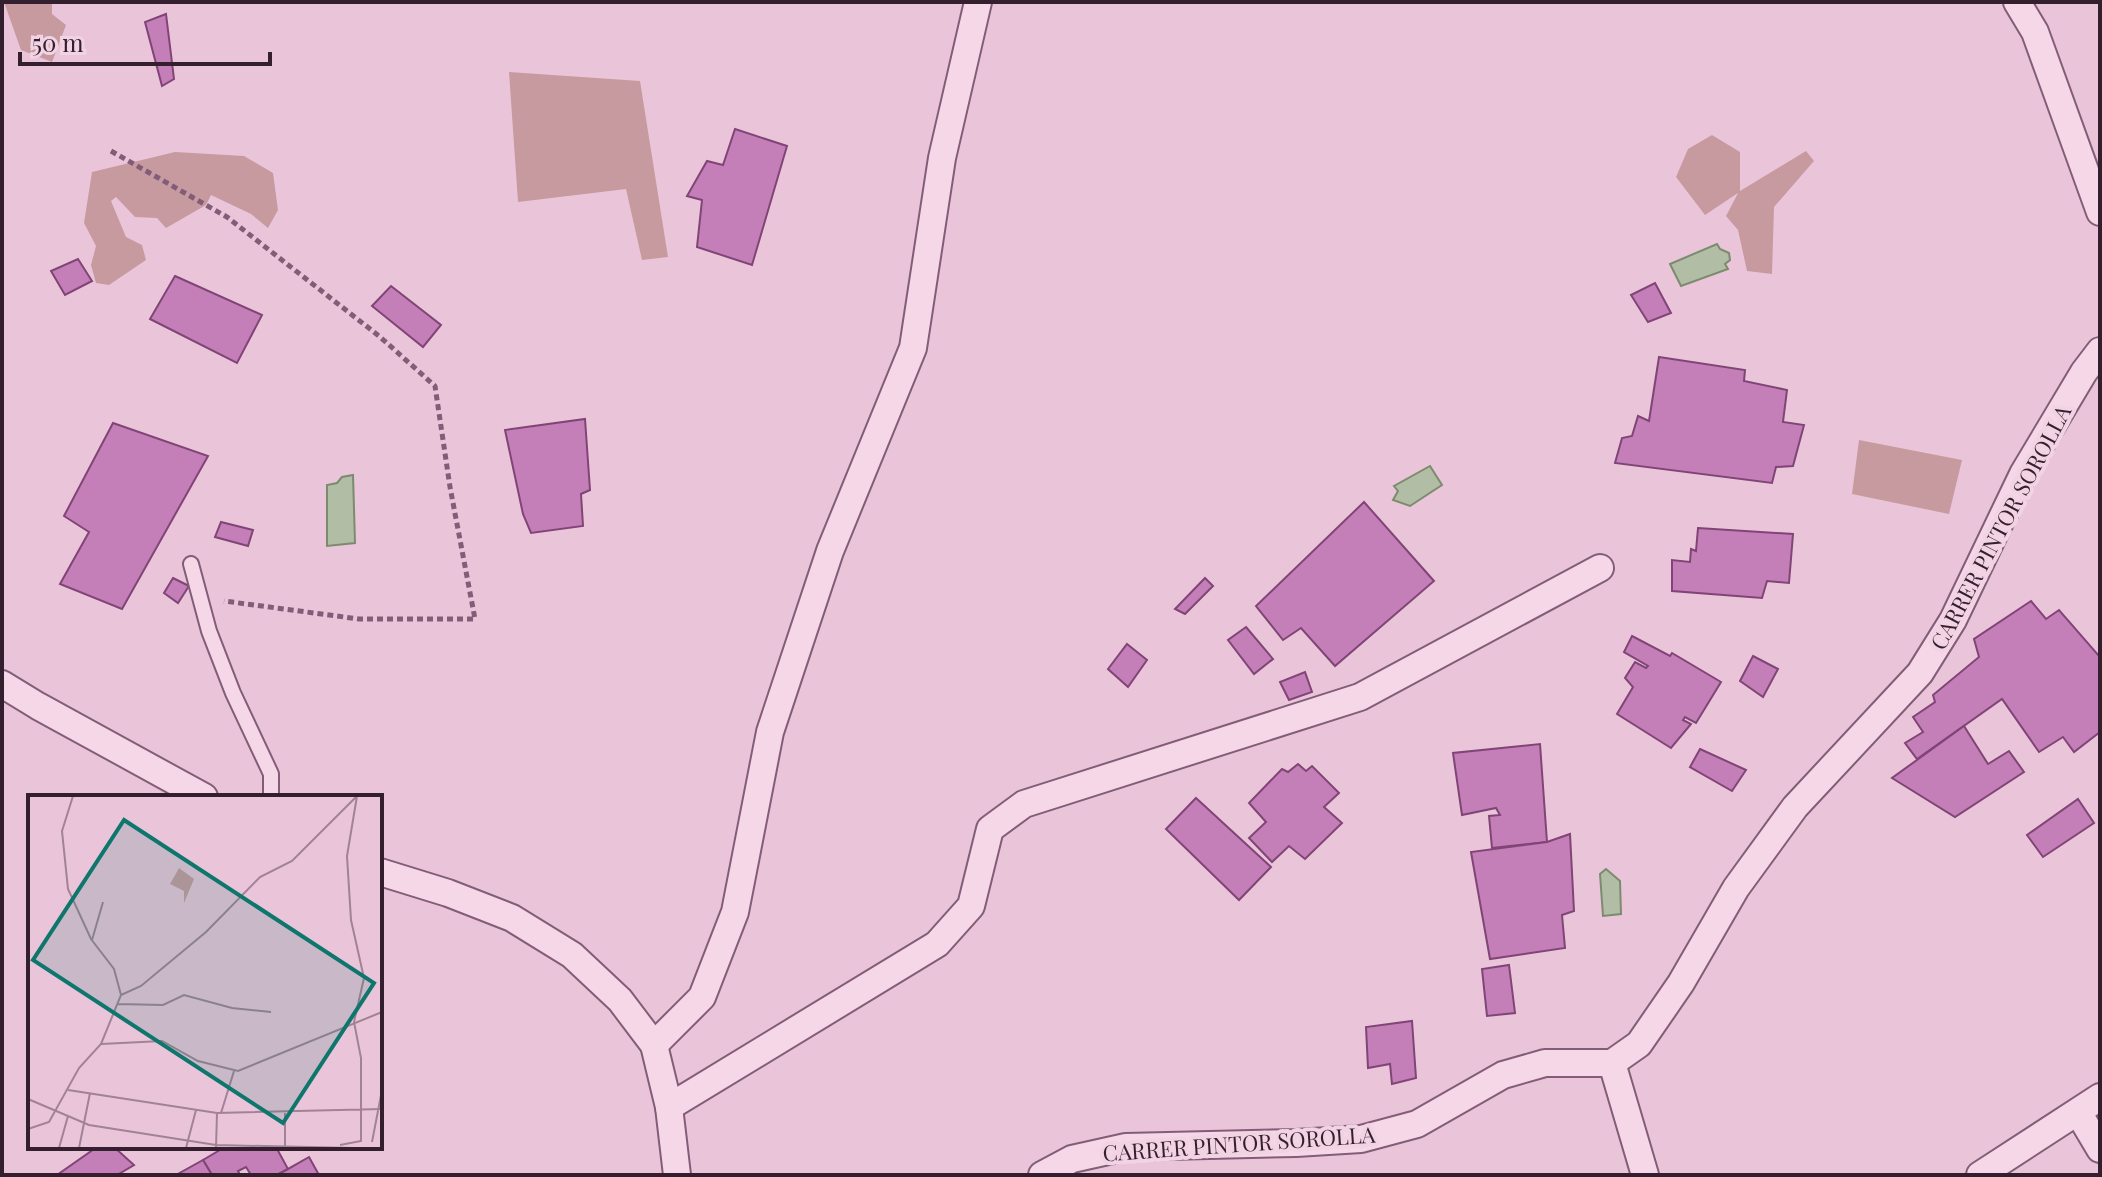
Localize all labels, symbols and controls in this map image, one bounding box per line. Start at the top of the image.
scale bar [20,16,270,66]
text: 50 m [32,26,84,58]
street label: CARRER PINTOR SOROLLA [1923,399,2077,655]
inset map [28,795,382,1149]
street label: CARRER PINTOR SOROLLA [1102,1118,1376,1167]

